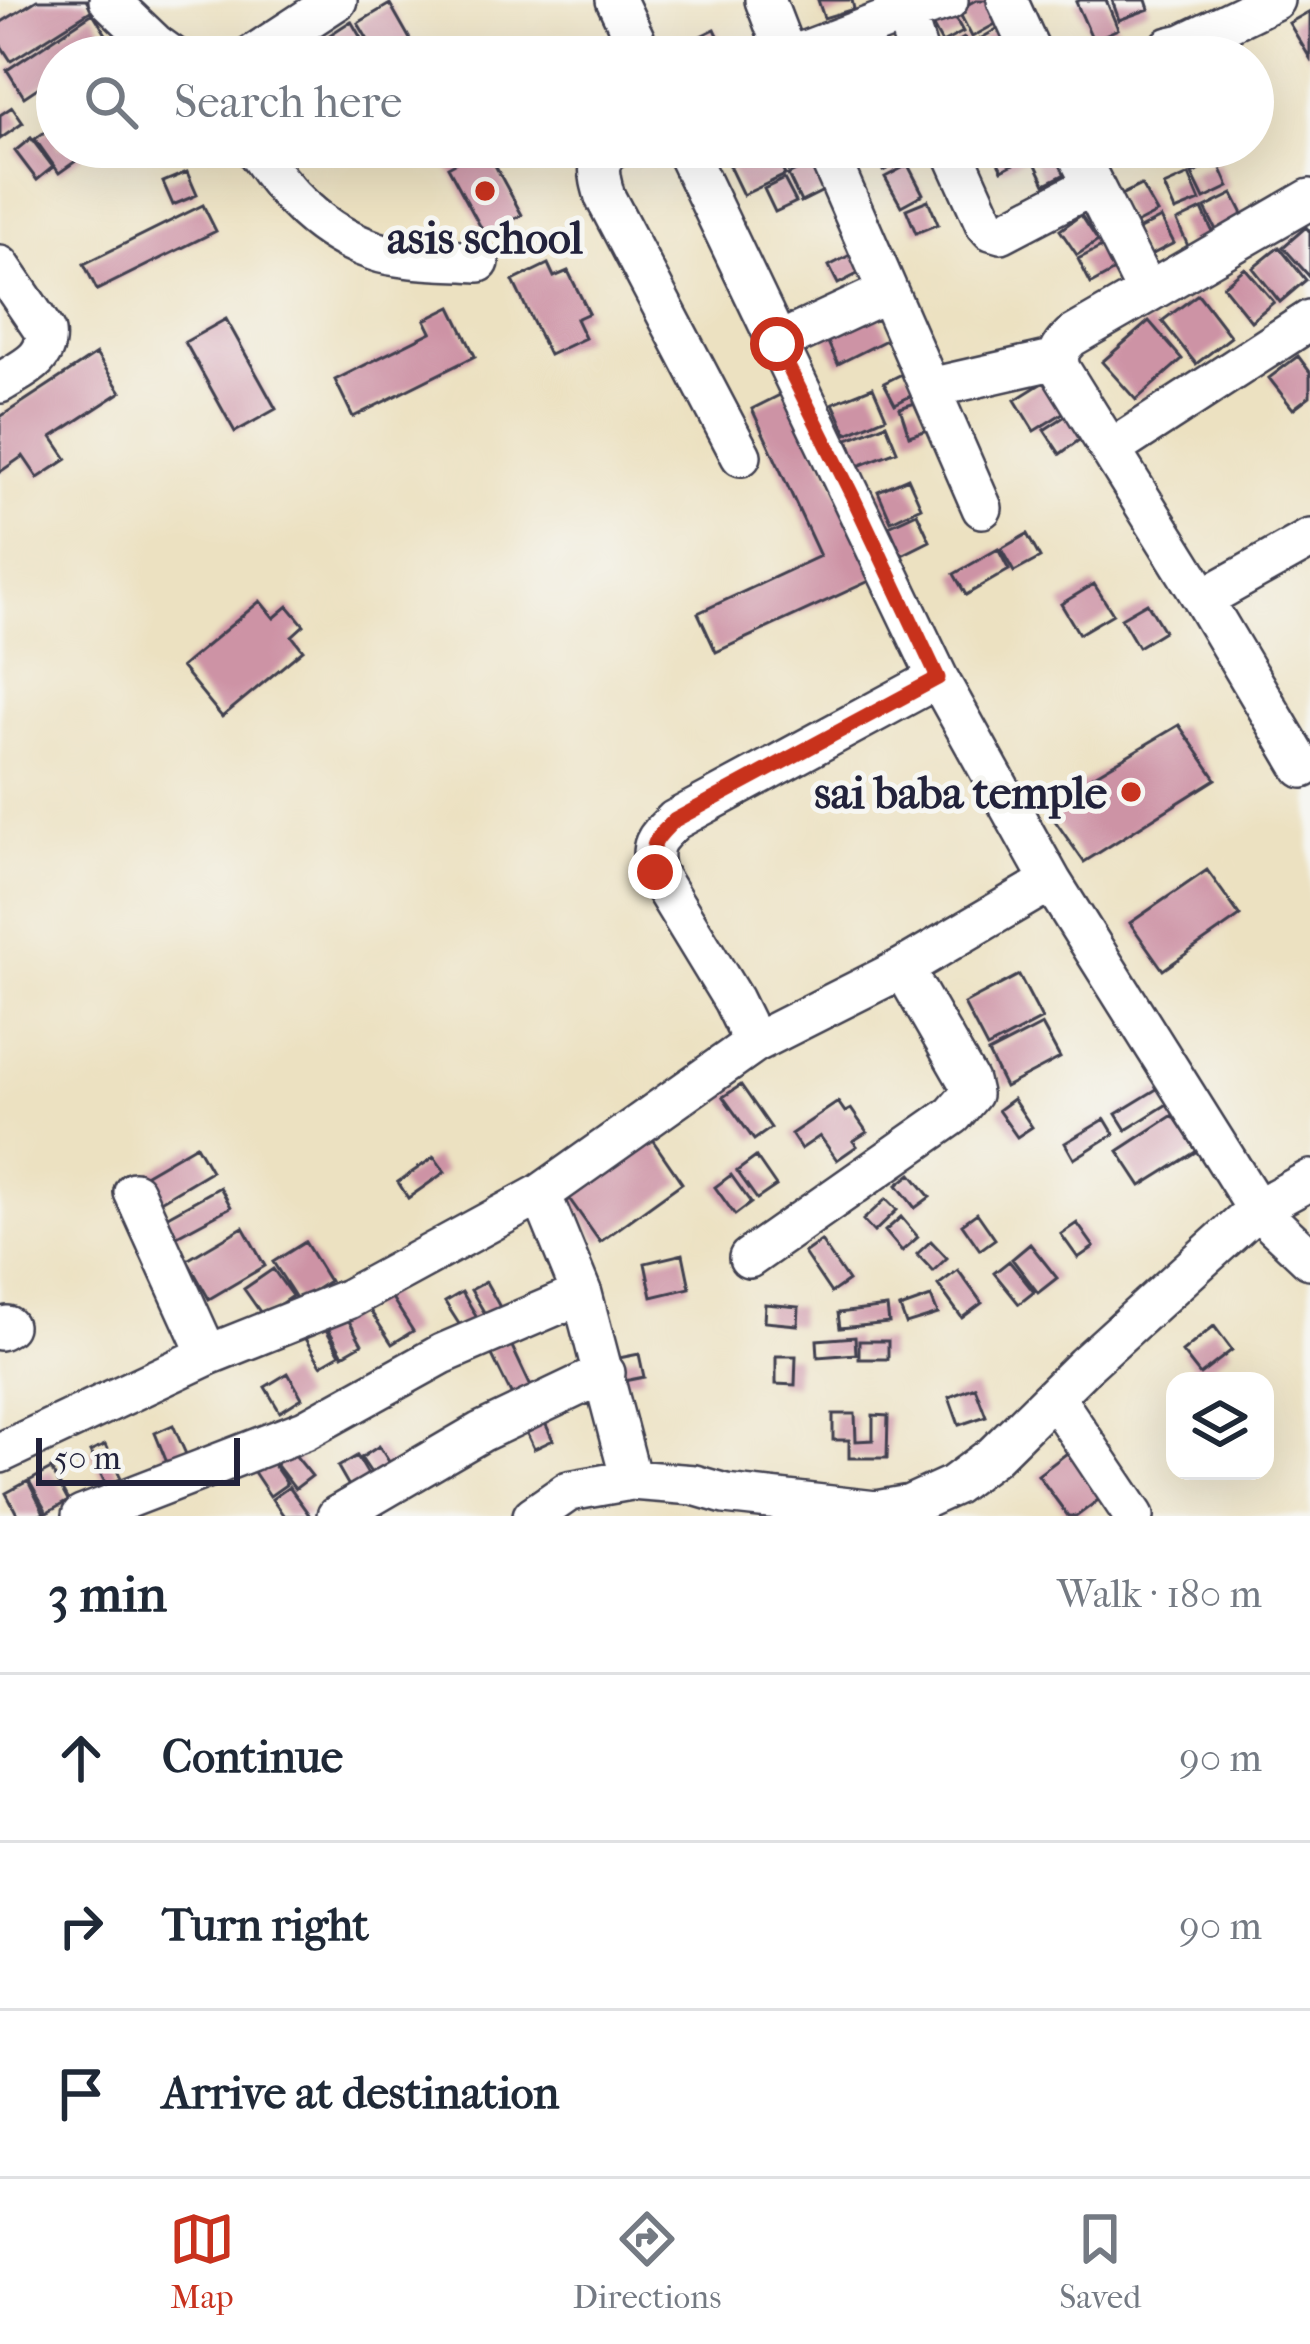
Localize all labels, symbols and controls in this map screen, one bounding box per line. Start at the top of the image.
search box [36,36,1274,168]
icon: search [78,69,144,135]
text: Search here [174,76,402,129]
marker: asis school [472,178,498,204]
place label: asis school [387,212,584,265]
route start [750,317,804,371]
place label: sai baba temple [814,767,1107,820]
marker: sai baba temple [1118,779,1144,805]
route end [628,845,682,899]
map controls [1166,1372,1274,1480]
button: layers [1166,1372,1274,1480]
scale bar [36,1432,240,1485]
text: 50 m [54,1439,121,1478]
text: 3 min [48,1564,167,1624]
text: Walk · 180 m [1057,1571,1262,1617]
icon: ahead [48,1725,114,1791]
text: Continue [162,1731,343,1784]
text: 90 m [1179,1735,1262,1781]
icon: right [48,1893,114,1959]
text: Turn right [162,1899,369,1952]
text: 90 m [1179,1903,1262,1949]
icon: arrive [48,2061,114,2127]
text: Arrive at destination [162,2067,559,2120]
tab: Map [169,2206,235,2317]
tab: Directions [573,2206,721,2317]
tab: Saved [1059,2206,1141,2317]

